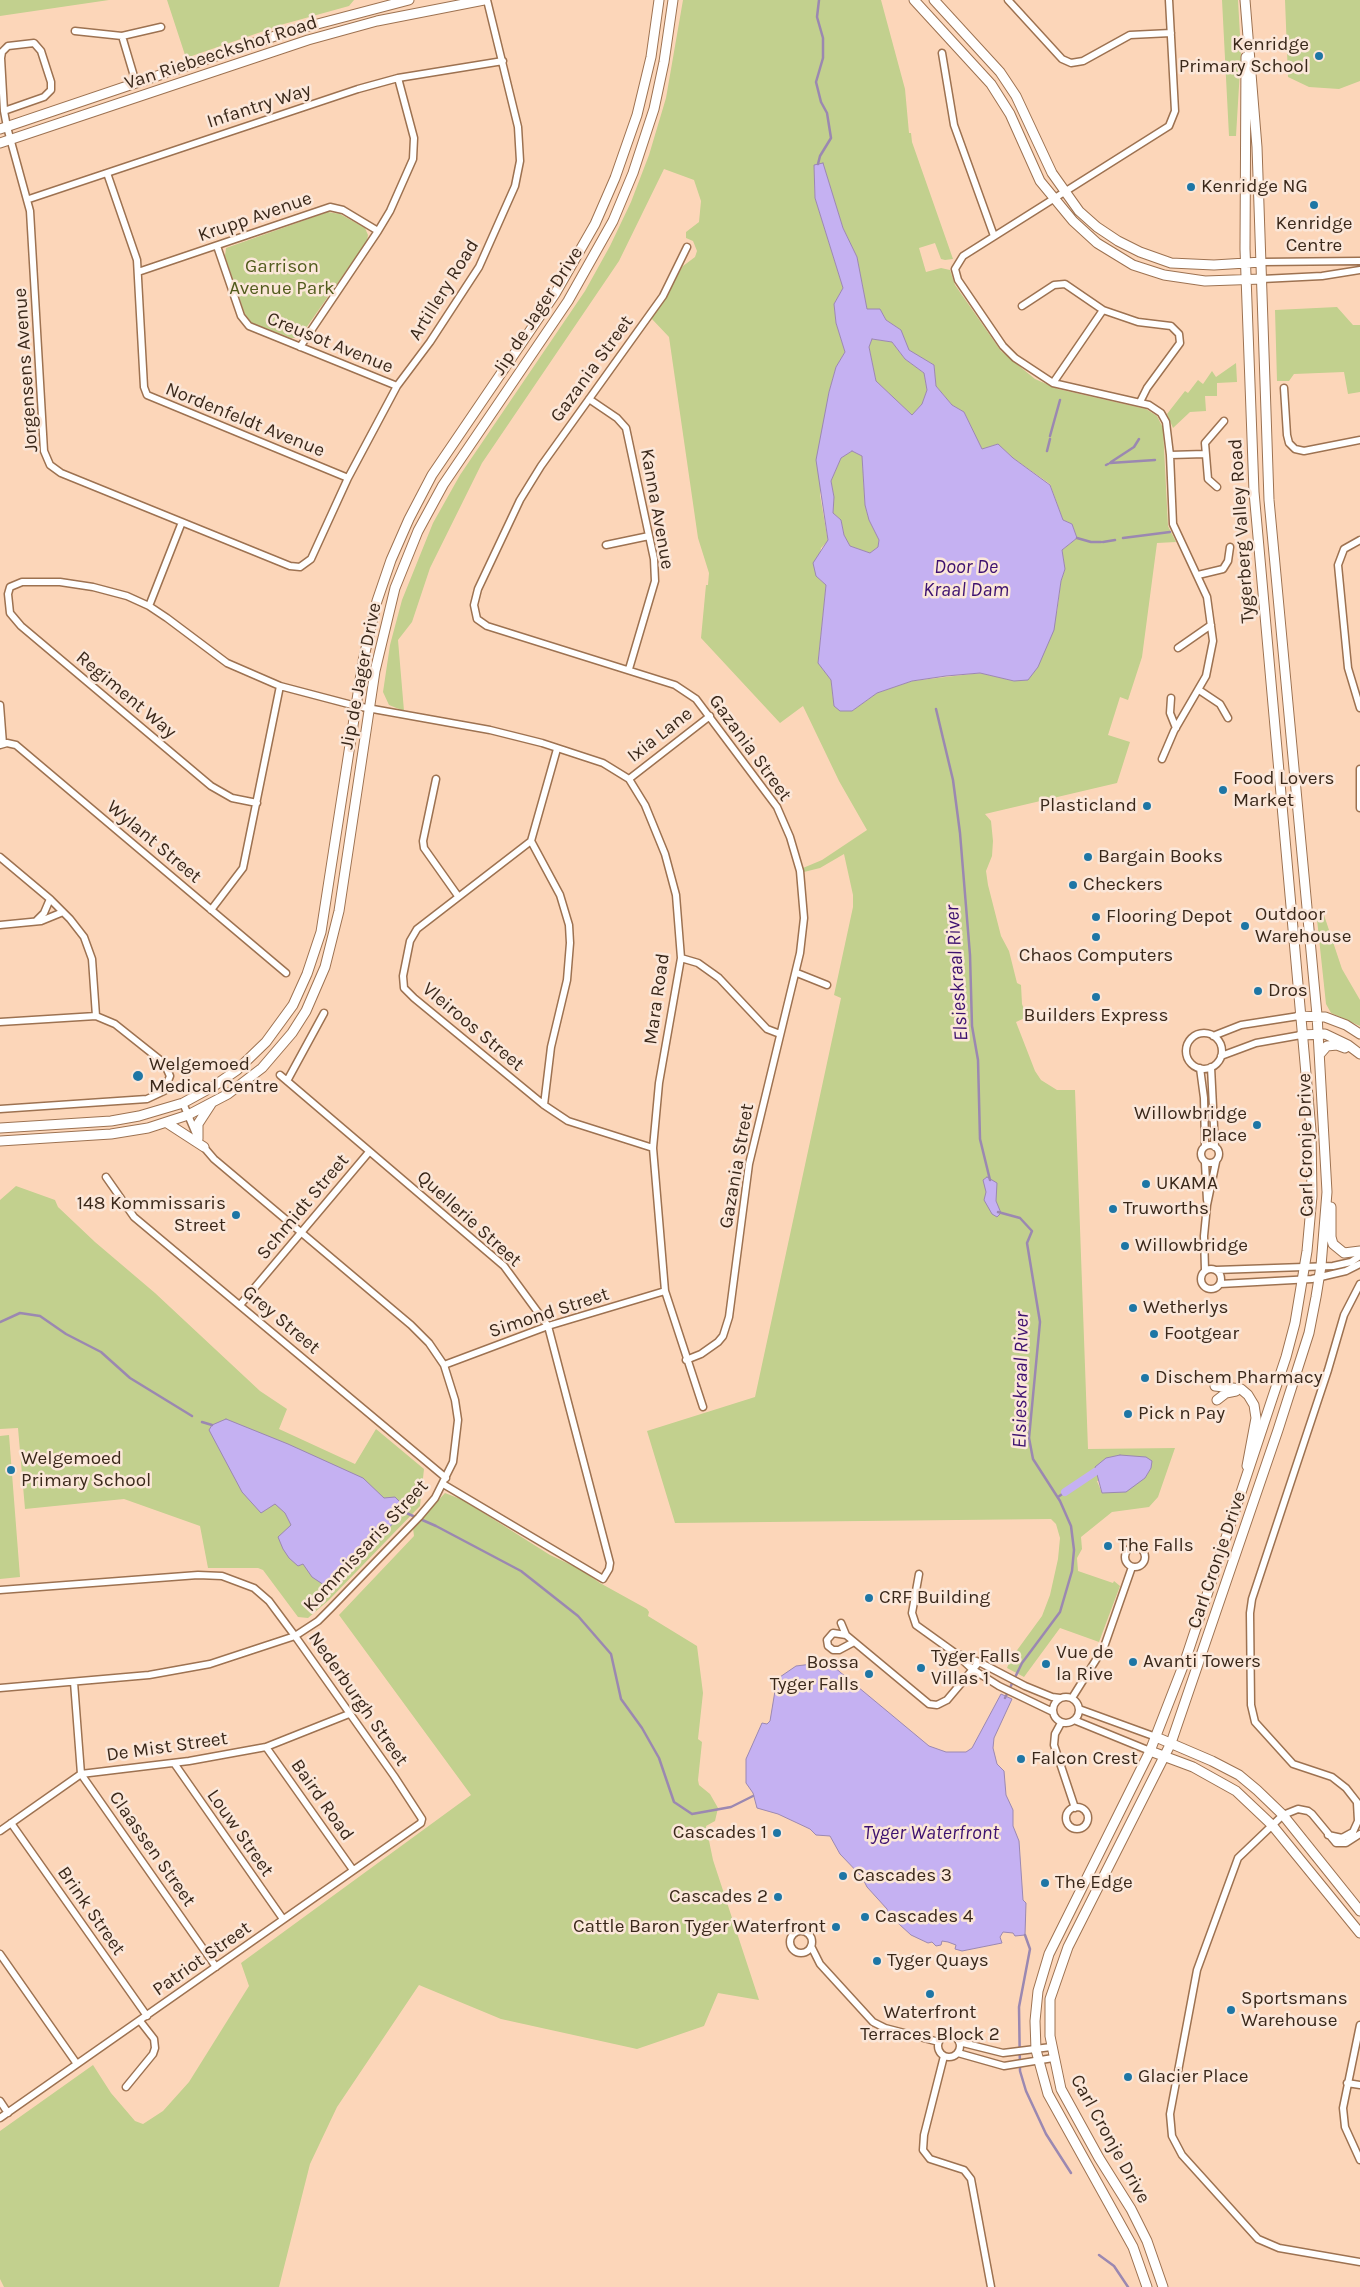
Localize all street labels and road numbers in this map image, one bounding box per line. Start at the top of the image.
street label: Van Riebeeckshof Road [122,11,320,95]
street label: Infantry Way [204,78,314,134]
street label: Krupp Avenue [195,187,315,247]
street label: Artillery Road [404,235,484,345]
street label: Jip de Jager Drive [488,242,588,380]
street label: Jorgensens Avenue [9,287,43,453]
street label: Creusot Avenue [263,307,397,379]
street label: Gazania Street [546,311,638,427]
street label: Nordenfeldt Avenue [162,378,328,462]
street label: Tygerberg Valley Road [1224,438,1260,624]
street label: Kanna Avenue [635,447,679,571]
street label: Jip de Jager Drive [336,601,386,751]
street label: Regiment Way [71,646,181,744]
street label: Gazania Street [704,690,796,806]
street label: Ixia Lane [623,703,697,767]
street label: Wylant Street [102,796,206,888]
street label: Mara Road [639,952,675,1046]
street label: Vleiroos Street [418,978,528,1076]
street label: Carl Cronje Drive [1293,1073,1319,1217]
street label: Gazania Street [715,1102,759,1230]
street label: Schmidt Street [252,1149,354,1265]
street label: Quellerie Street [412,1166,526,1272]
street label: Grey Street [238,1281,324,1359]
street label: Simond Street [486,1283,612,1343]
street label: Kommissaris Street [299,1475,433,1617]
street label: Carl Cronje Drive [1183,1488,1251,1632]
street label: Nederburgh Street [303,1627,413,1771]
street label: De Mist Street [105,1727,229,1767]
street label: Baird Road [286,1755,358,1845]
street label: Louw Street [202,1785,278,1881]
street label: Claassen Street [104,1787,200,1911]
street label: Brink Street [52,1862,130,1960]
street label: Patriot Street [148,1917,256,2001]
street label: Carl Cronje Drive [1065,2071,1155,2207]

